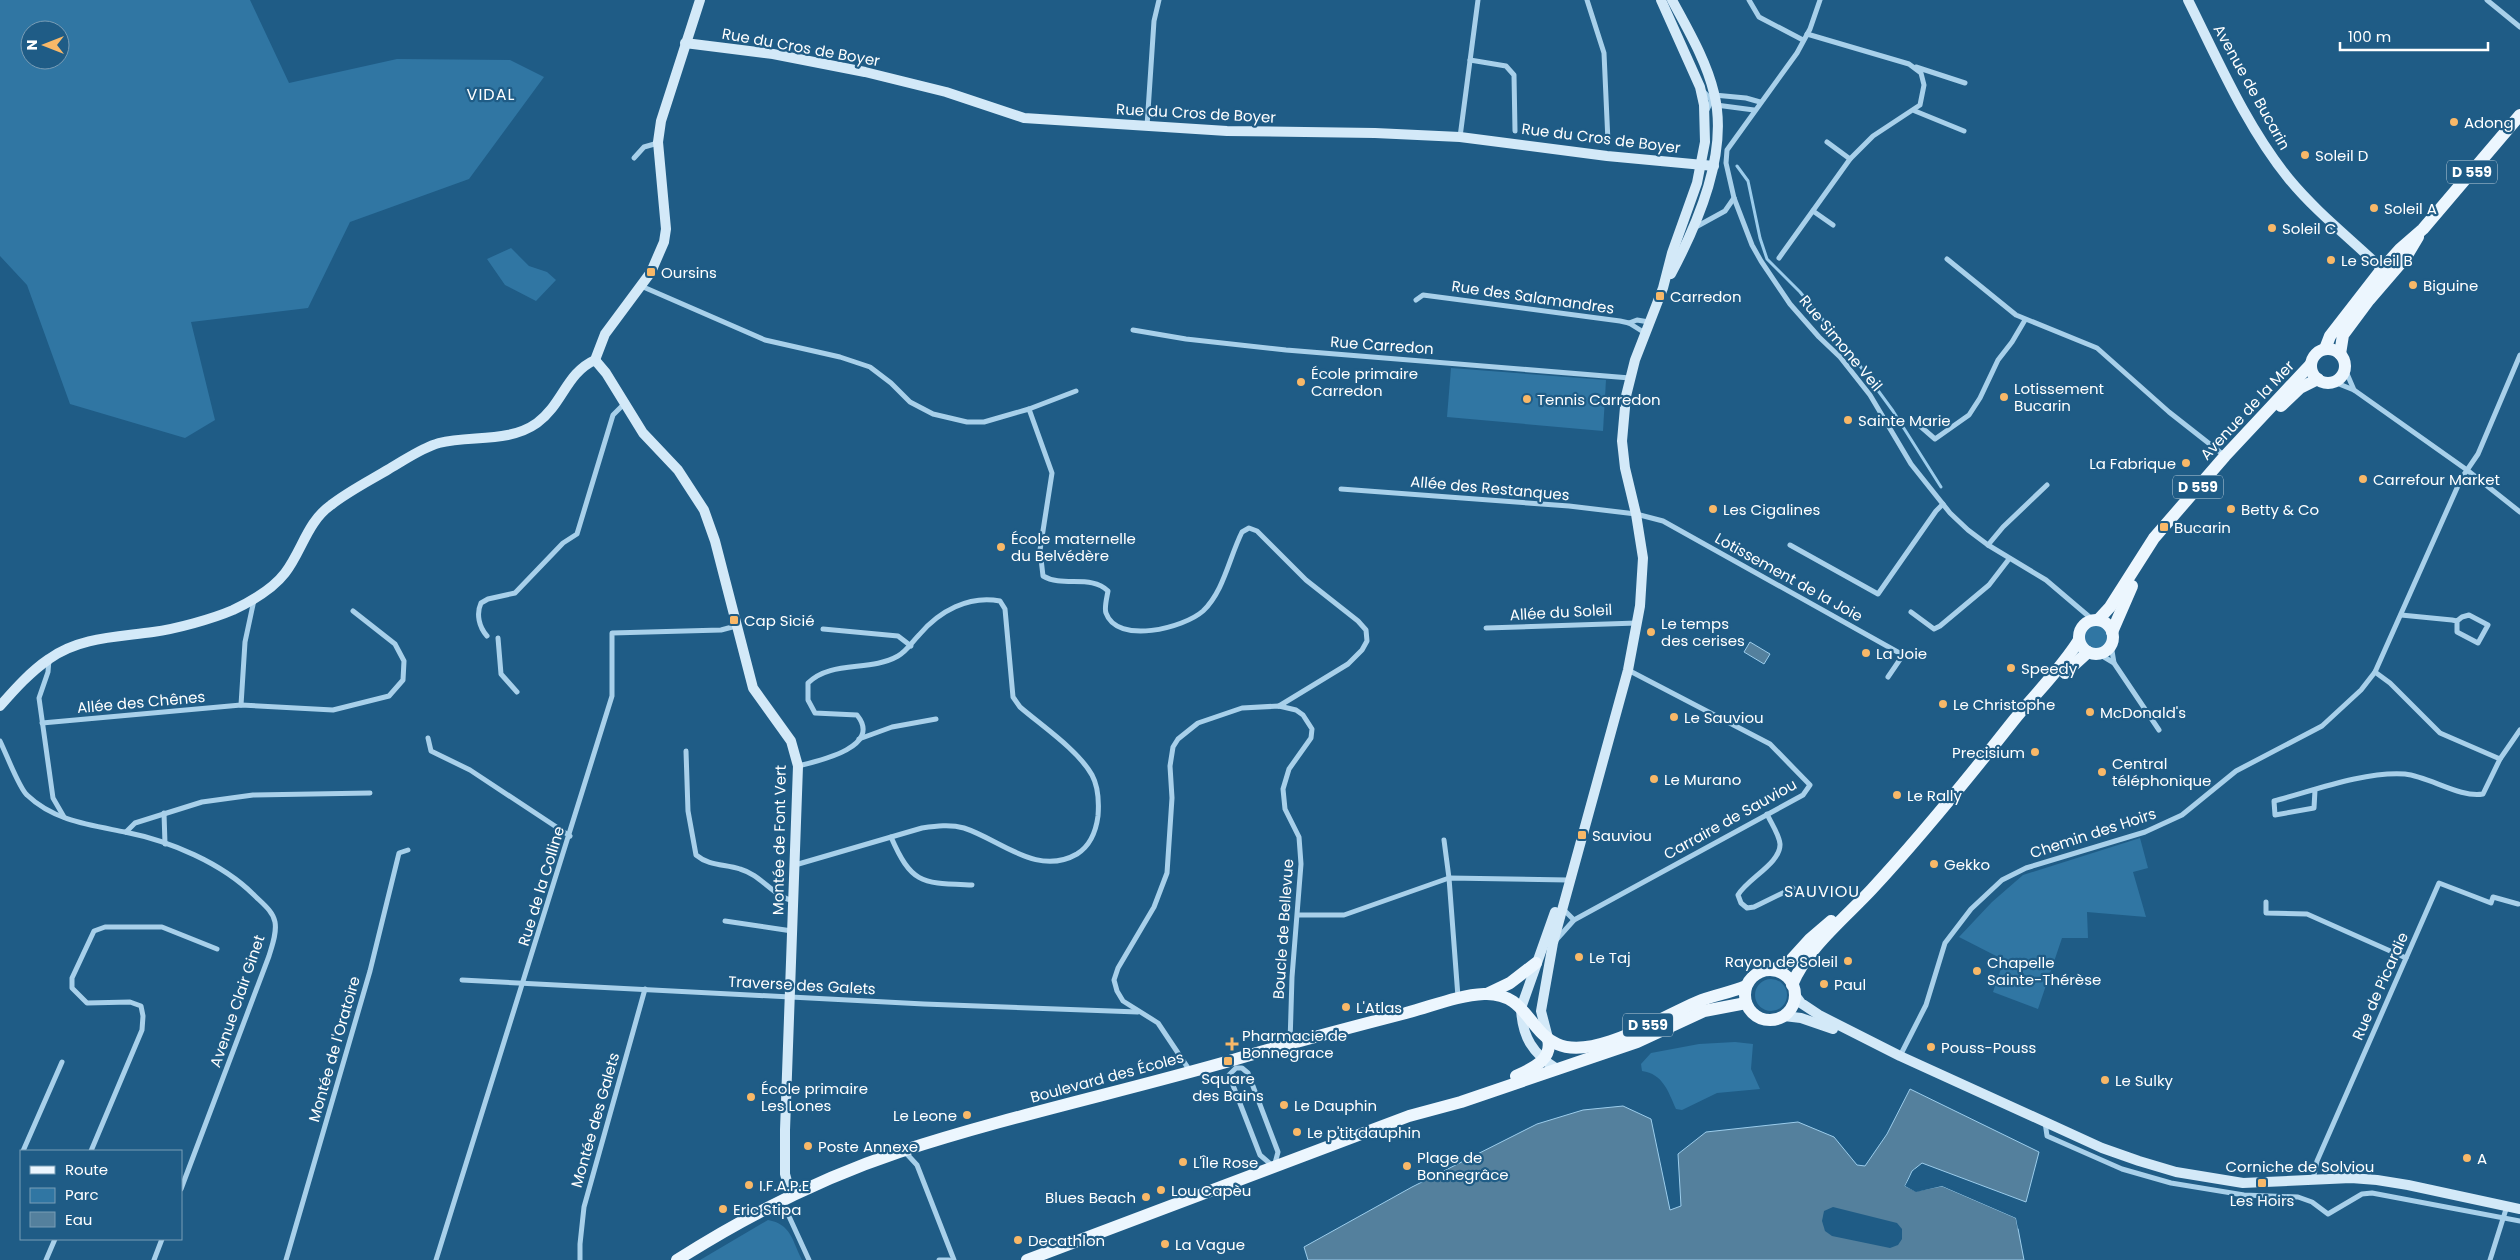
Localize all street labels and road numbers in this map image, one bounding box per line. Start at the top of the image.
street label: Avenue de Bucarin [2209,20,2295,154]
street label: Rue du Cros de Boyer [720,23,882,71]
street label: Rue du Cros de Boyer [1116,98,1277,128]
street label: Rue du Cros de Boyer [1520,118,1682,158]
road number: D 559 [2447,160,2497,183]
street label: Rue des Salamandres [1450,275,1616,319]
street label: Rue Simone Veil [1795,291,1887,395]
street label: Rue Carredon [1330,331,1434,359]
street label: Avenue de la Mer [2195,355,2299,464]
street label: Allée des Restanques [1410,471,1571,505]
road number: D 559 [2173,476,2223,498]
street label: Lotissement de la Joie [1711,528,1867,626]
street label: Allée du Soleil [1509,599,1613,625]
street label: Allée des Chênes [76,686,206,718]
street label: Montée de Font Vert [767,765,791,915]
street label: Carraire de Sauviou [1660,774,1800,864]
street label: Chemin des Hoirs [2027,803,2159,863]
street label: Rue de la Colline [513,823,569,949]
street label: Boucle de Bellevue [1268,858,1298,1000]
street label: Rue de Picardie [2347,929,2413,1043]
street label: Avenue Clair Ginet [204,932,270,1070]
street label: Traverse des Galets [728,971,876,999]
street label: Montée de l'Oratoire [303,974,365,1124]
road number: D 559 [1623,1014,1673,1036]
street label: Boulevard des Écoles [1028,1046,1186,1108]
street label: Montée des Galets [566,1050,624,1190]
street label: Corniche de Solviou [2226,1156,2374,1177]

